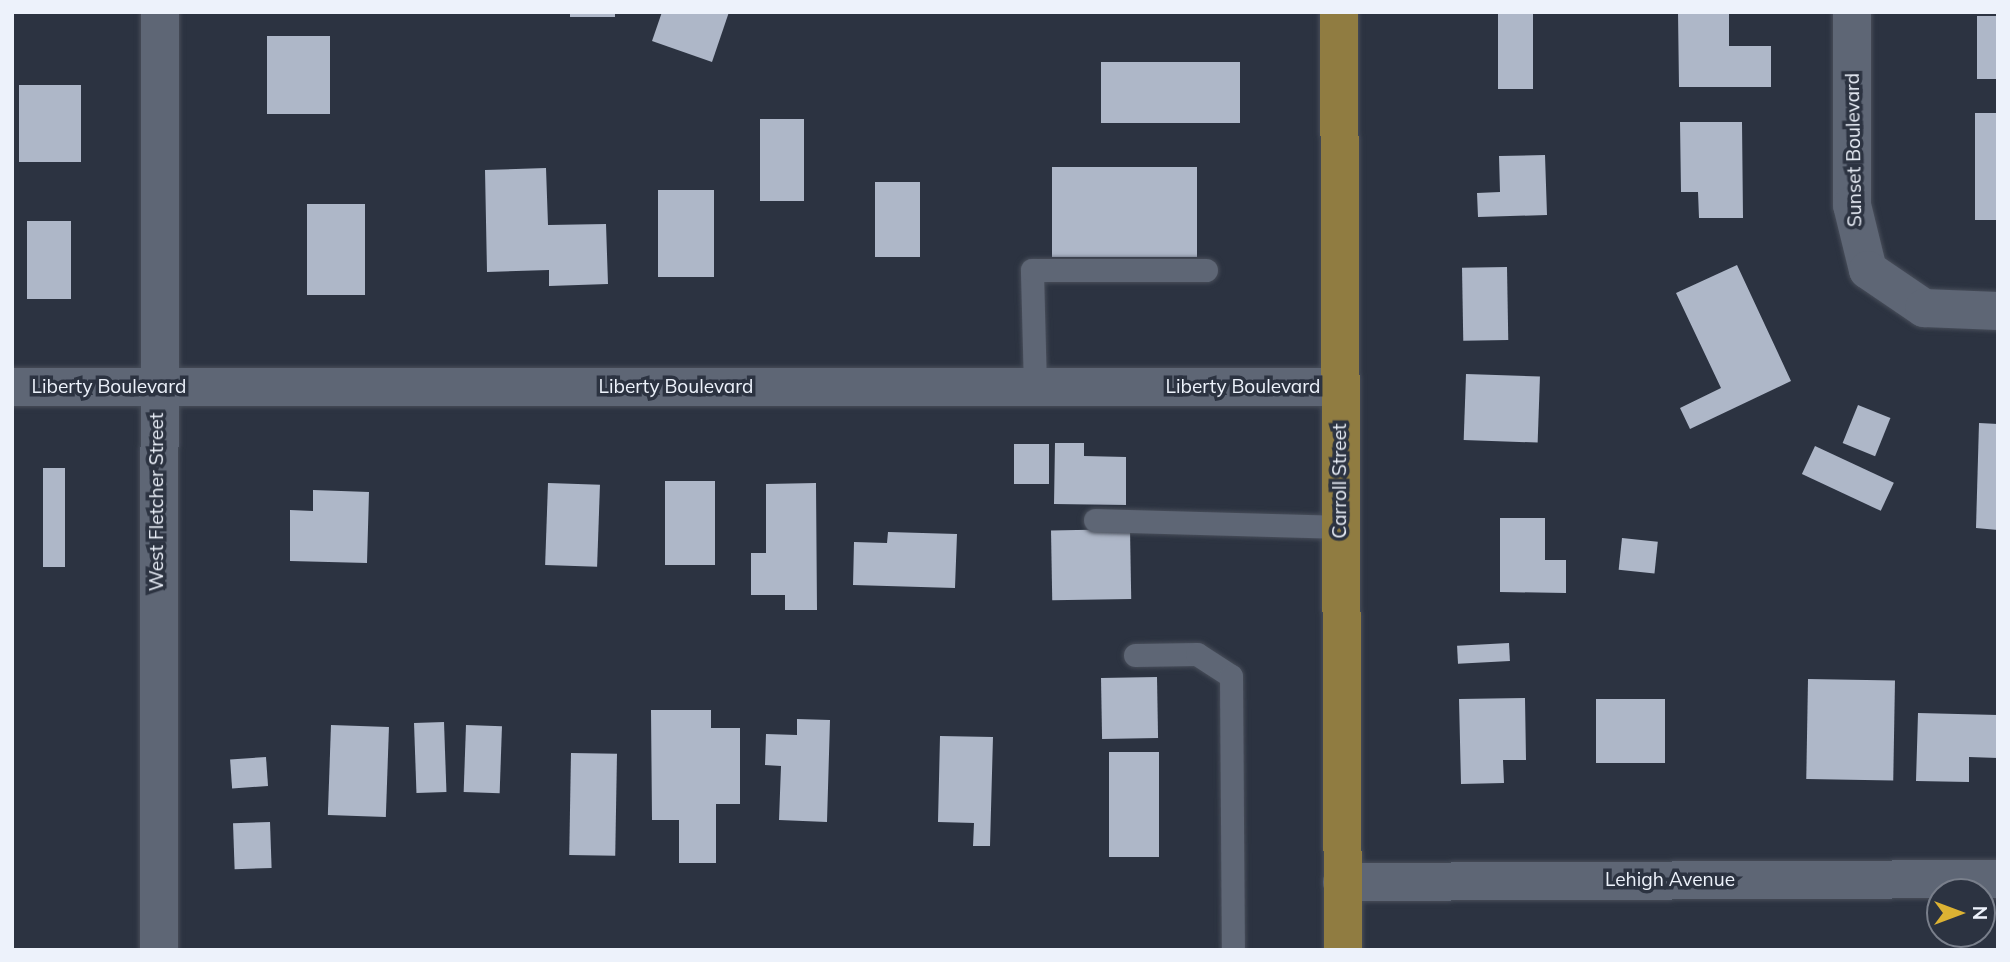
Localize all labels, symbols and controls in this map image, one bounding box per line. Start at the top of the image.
street label: Sunset Boulevard [1841,73,1867,227]
street label: Liberty Boulevard [32,376,186,398]
street label: Liberty Boulevard [599,376,753,398]
street label: Liberty Boulevard [1166,376,1320,398]
street label: West Fletcher Street [146,413,168,591]
street label: Carroll Street [1329,423,1351,539]
street label: Lehigh Avenue [1605,869,1735,891]
north arrow [1926,878,1996,948]
text: N [1968,906,1992,920]

